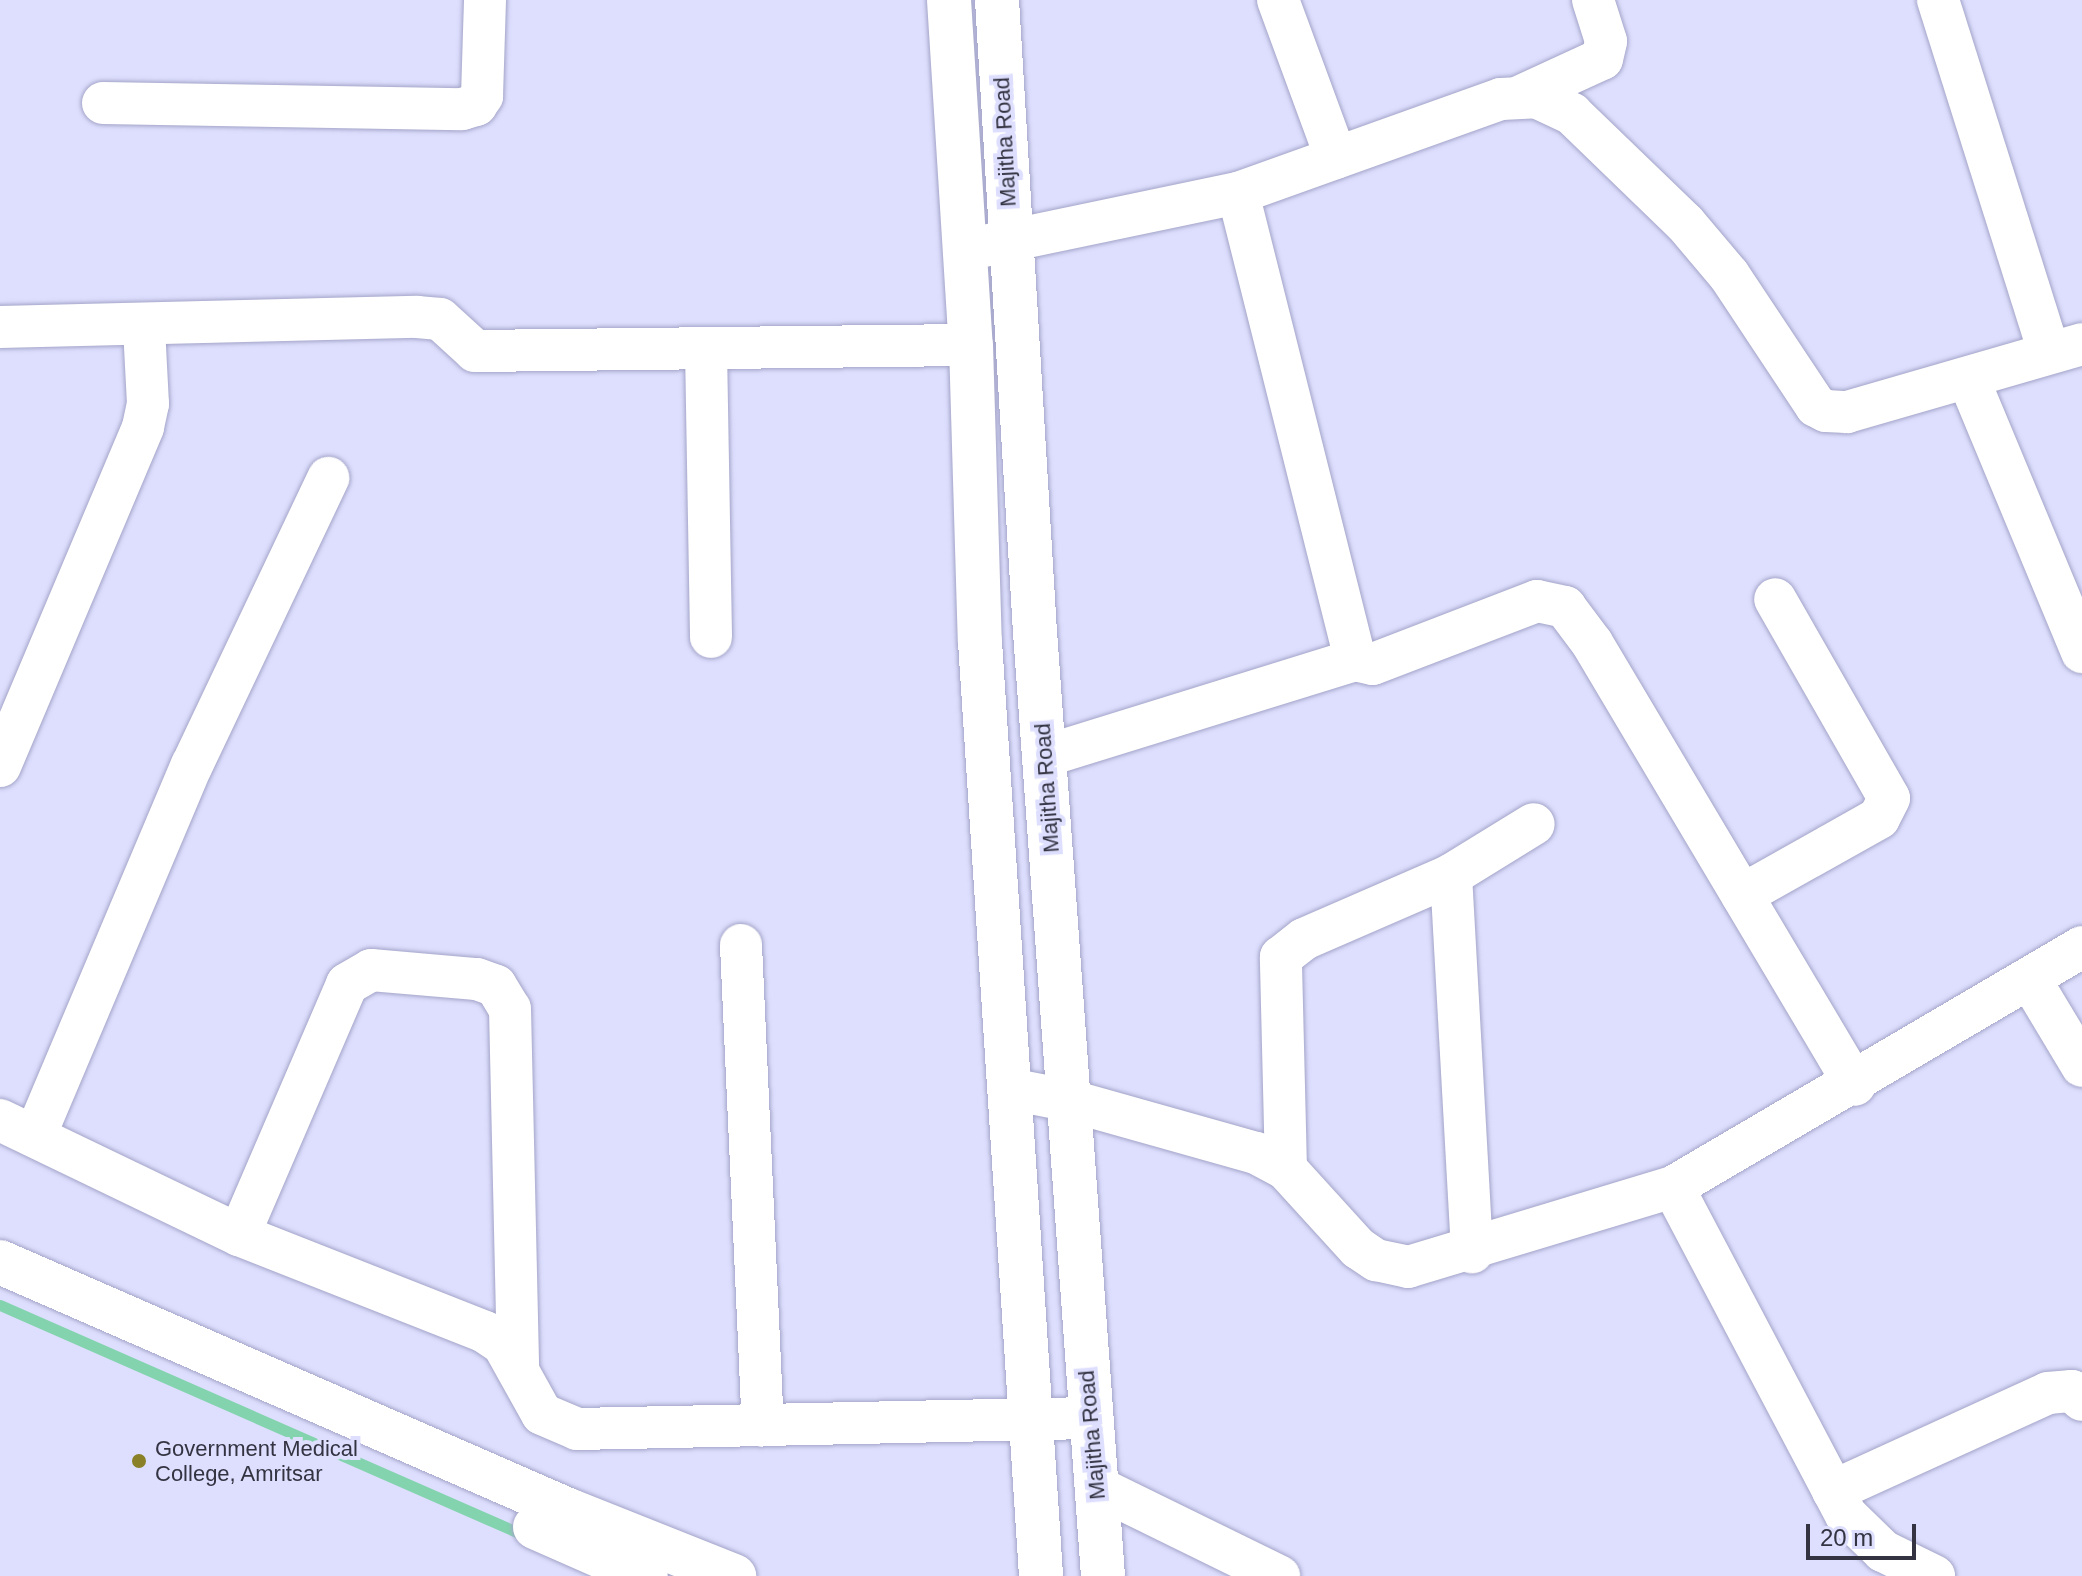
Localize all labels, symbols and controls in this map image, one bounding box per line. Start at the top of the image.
street label: Majitha Road [988,77,1022,207]
street label: Majitha Road [1029,722,1065,854]
street label: Majitha Road [1073,1369,1111,1501]
place label: Government Medical College, Amritsar [155,1435,358,1486]
marker: Government Medical College, Amritsar [130,1452,148,1470]
scale bar [1810,1508,1920,1558]
text: 20 m [1820,1524,1873,1551]

